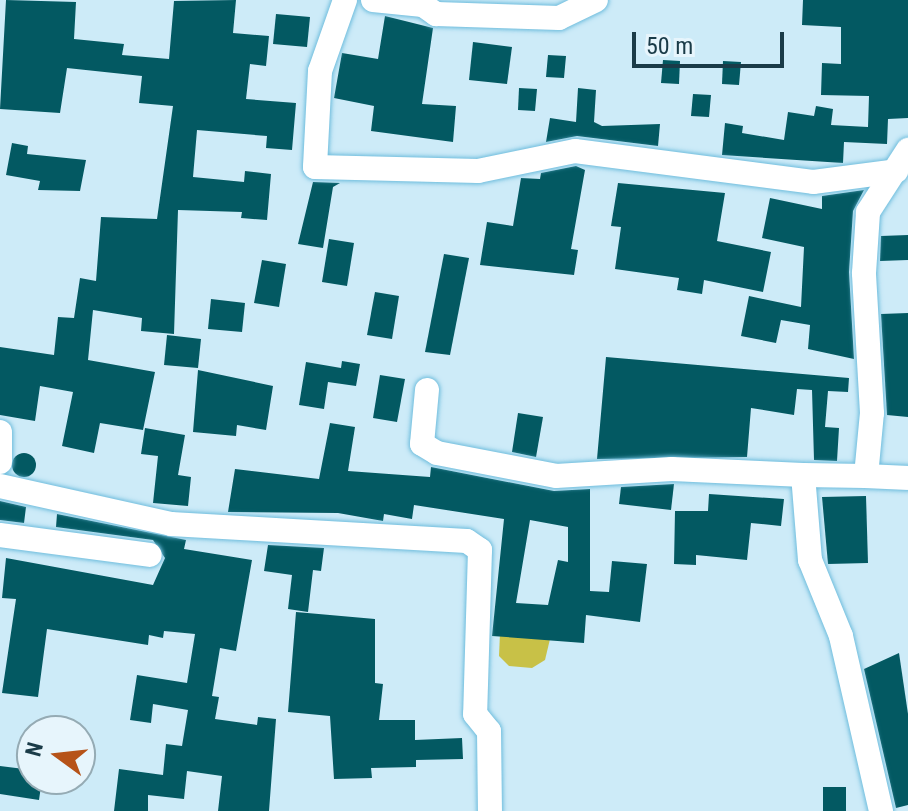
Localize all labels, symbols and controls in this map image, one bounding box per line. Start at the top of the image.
scale bar [636,16,788,66]
text: 50 m [646,32,693,60]
north arrow [16,715,96,795]
text: N [20,739,48,759]

